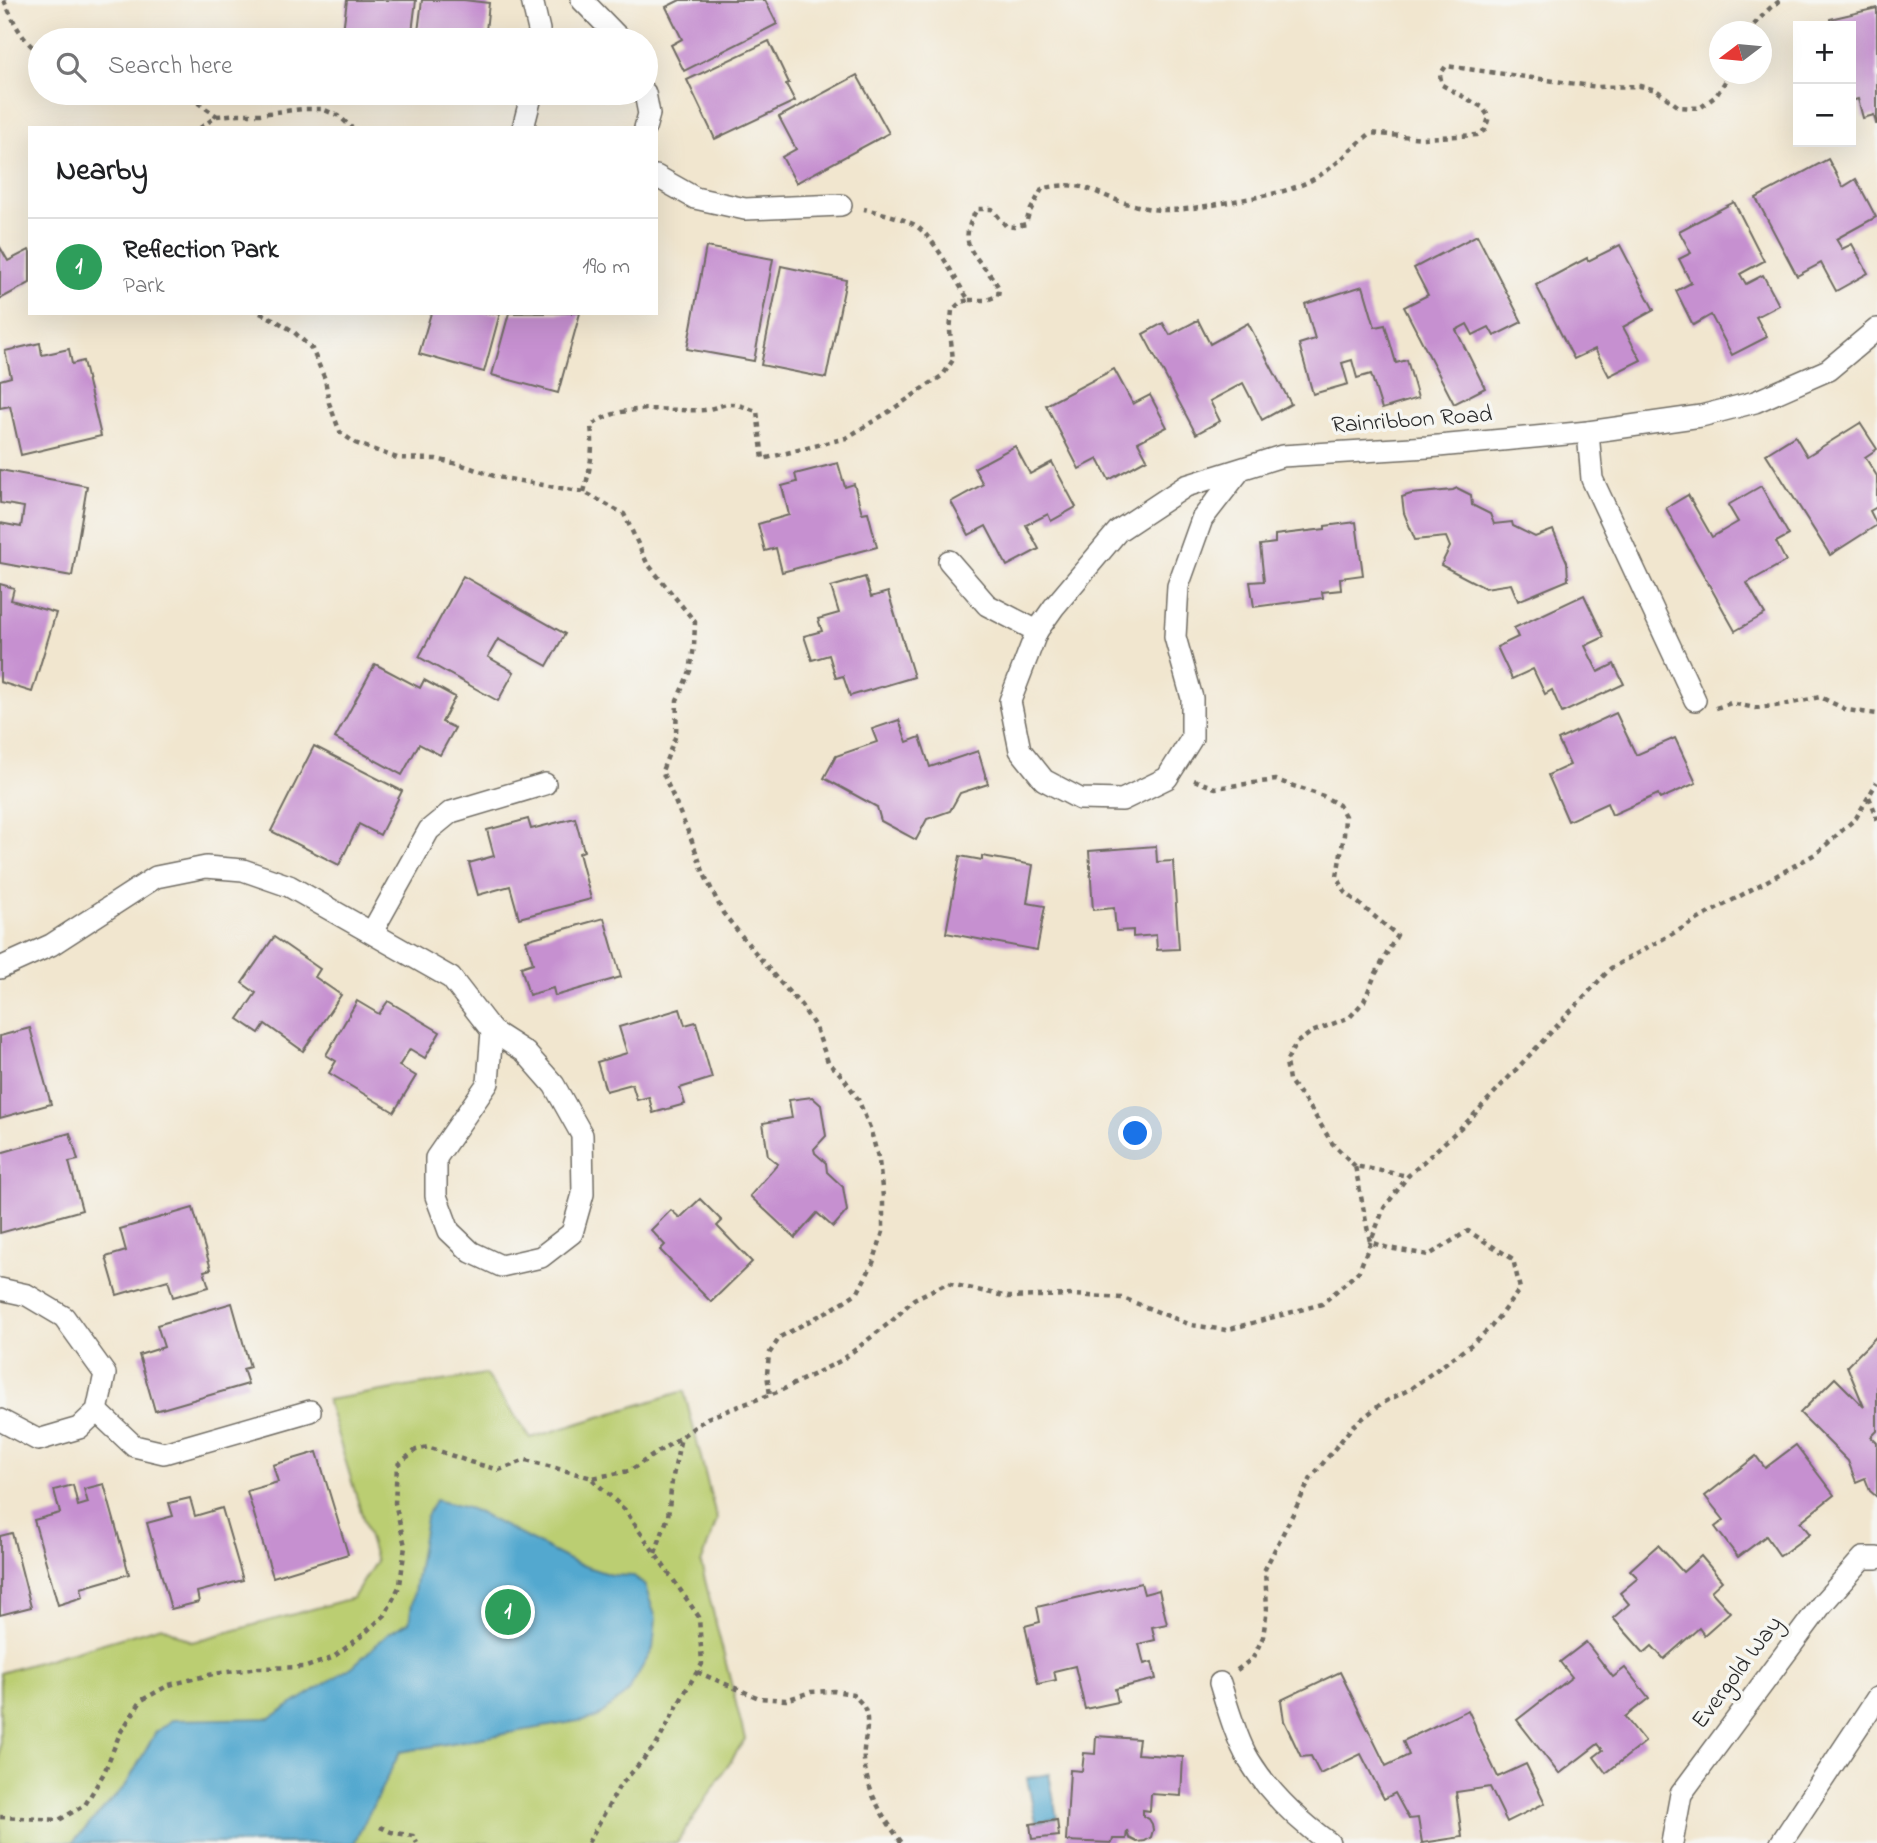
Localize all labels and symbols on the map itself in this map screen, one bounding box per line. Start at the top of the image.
north arrow [1709,21,1772,84]
street label: Rainribbon Road [1330,398,1494,444]
your location [1118,1116,1152,1150]
pin: 1 [485,1586,531,1638]
street label: Evergold Way [1684,1609,1793,1738]

